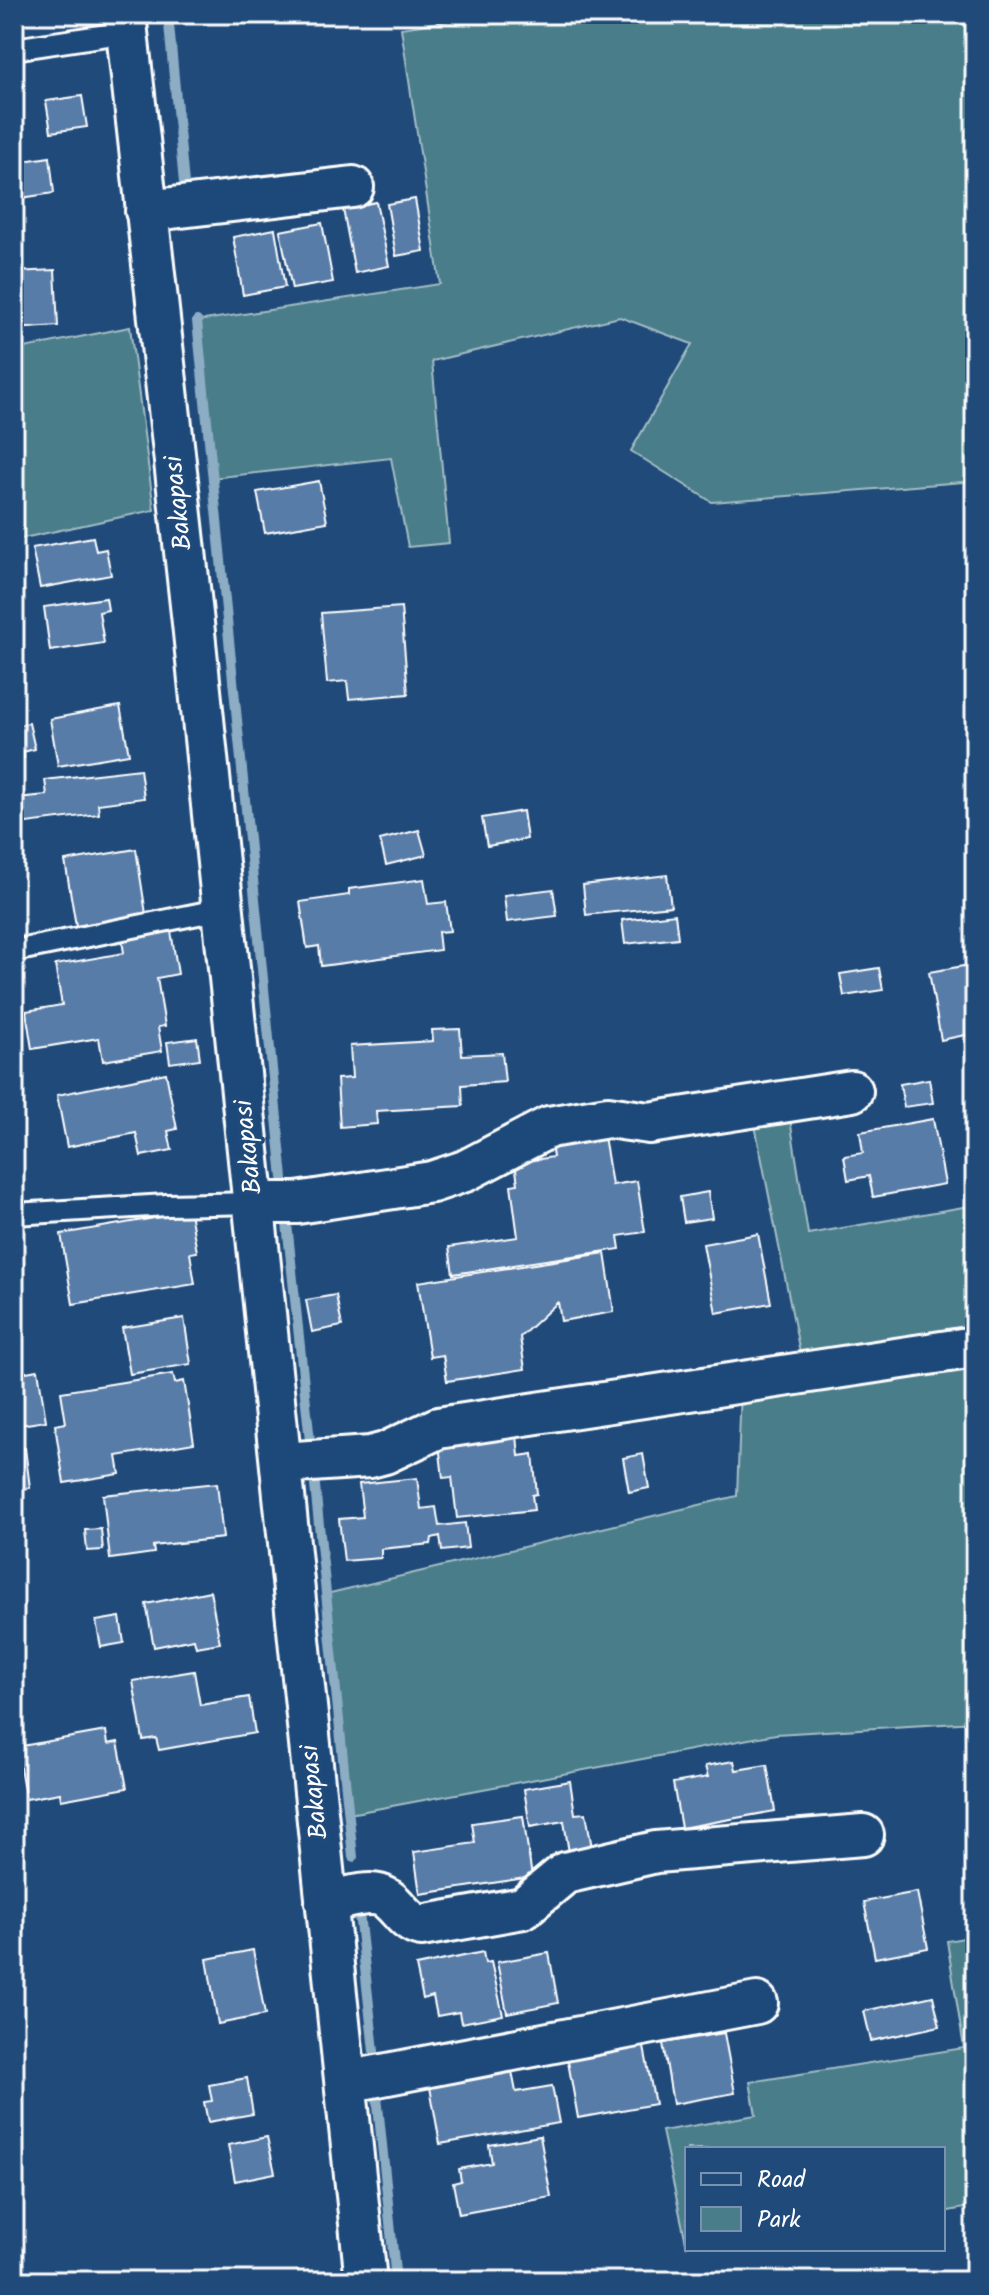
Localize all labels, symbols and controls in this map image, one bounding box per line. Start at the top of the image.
street label: Bakapasi [153,452,205,552]
street label: Bakapasi [223,1096,275,1196]
street label: Bakapasi [289,1741,341,1841]
legend [685,2147,945,2251]
text: Road [757,2161,806,2200]
text: Park [757,2201,801,2240]

